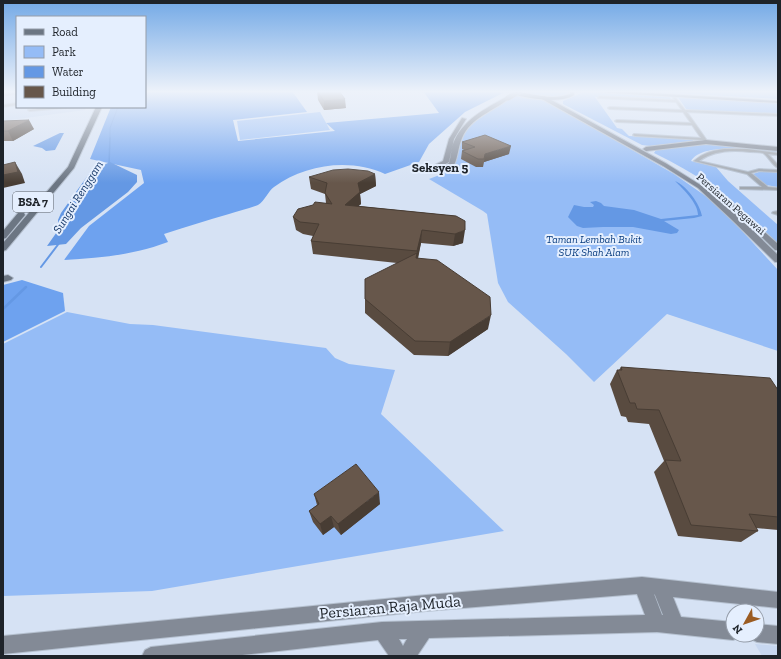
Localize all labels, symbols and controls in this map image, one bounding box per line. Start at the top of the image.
legend [16,16,146,108]
text: Road [52,25,78,39]
text: Park [52,45,77,59]
text: Water [52,65,84,79]
text: Building [52,85,96,99]
water label: Sungai Renggam [50,158,106,236]
district label: Seksyen 5 [412,160,468,175]
street label: Persiaran Pegawai [694,171,768,237]
road number: BSA 7 [13,192,53,212]
park label: Taman Lembah Bukit SUK Shah Alam [546,233,642,259]
street label: Persiaran Raja Muda [319,591,462,623]
north arrow [725,603,765,643]
text: N [730,621,745,636]

